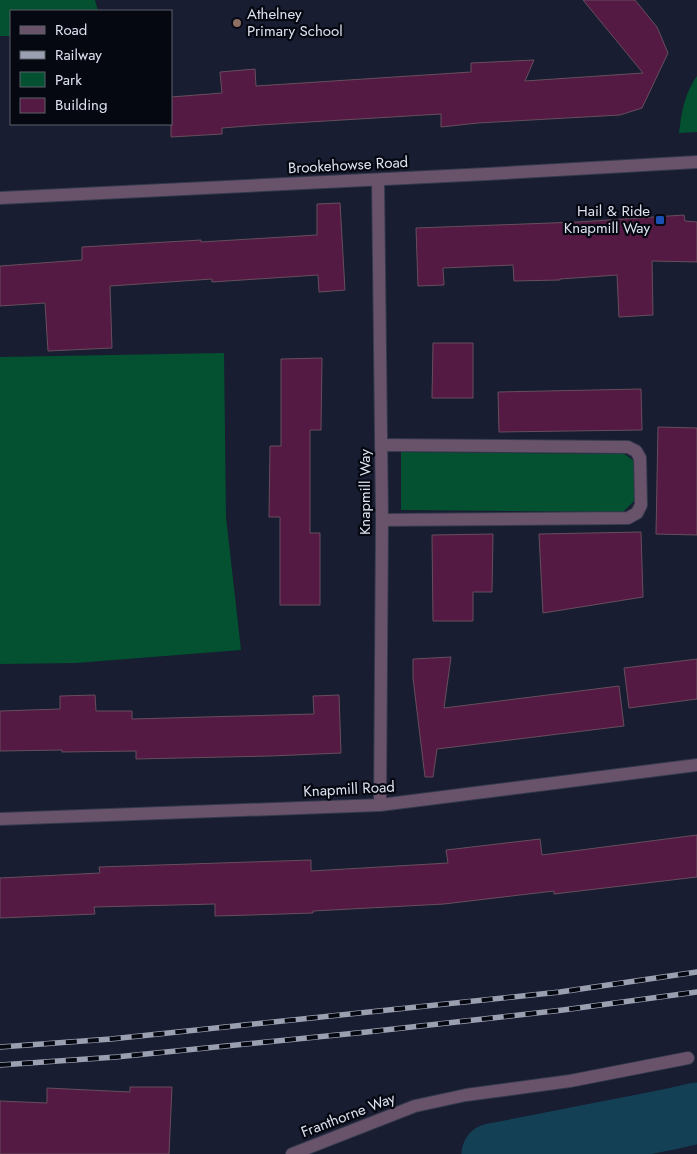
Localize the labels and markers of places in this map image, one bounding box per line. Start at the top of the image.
place label: Athelney Primary School [247,3,343,42]
marker: Athelney Primary School [231,17,243,29]
place label: Hail & Ride Knapmill Way [564,200,650,239]
marker: Hail & Ride Knapmill Way [654,214,666,226]

